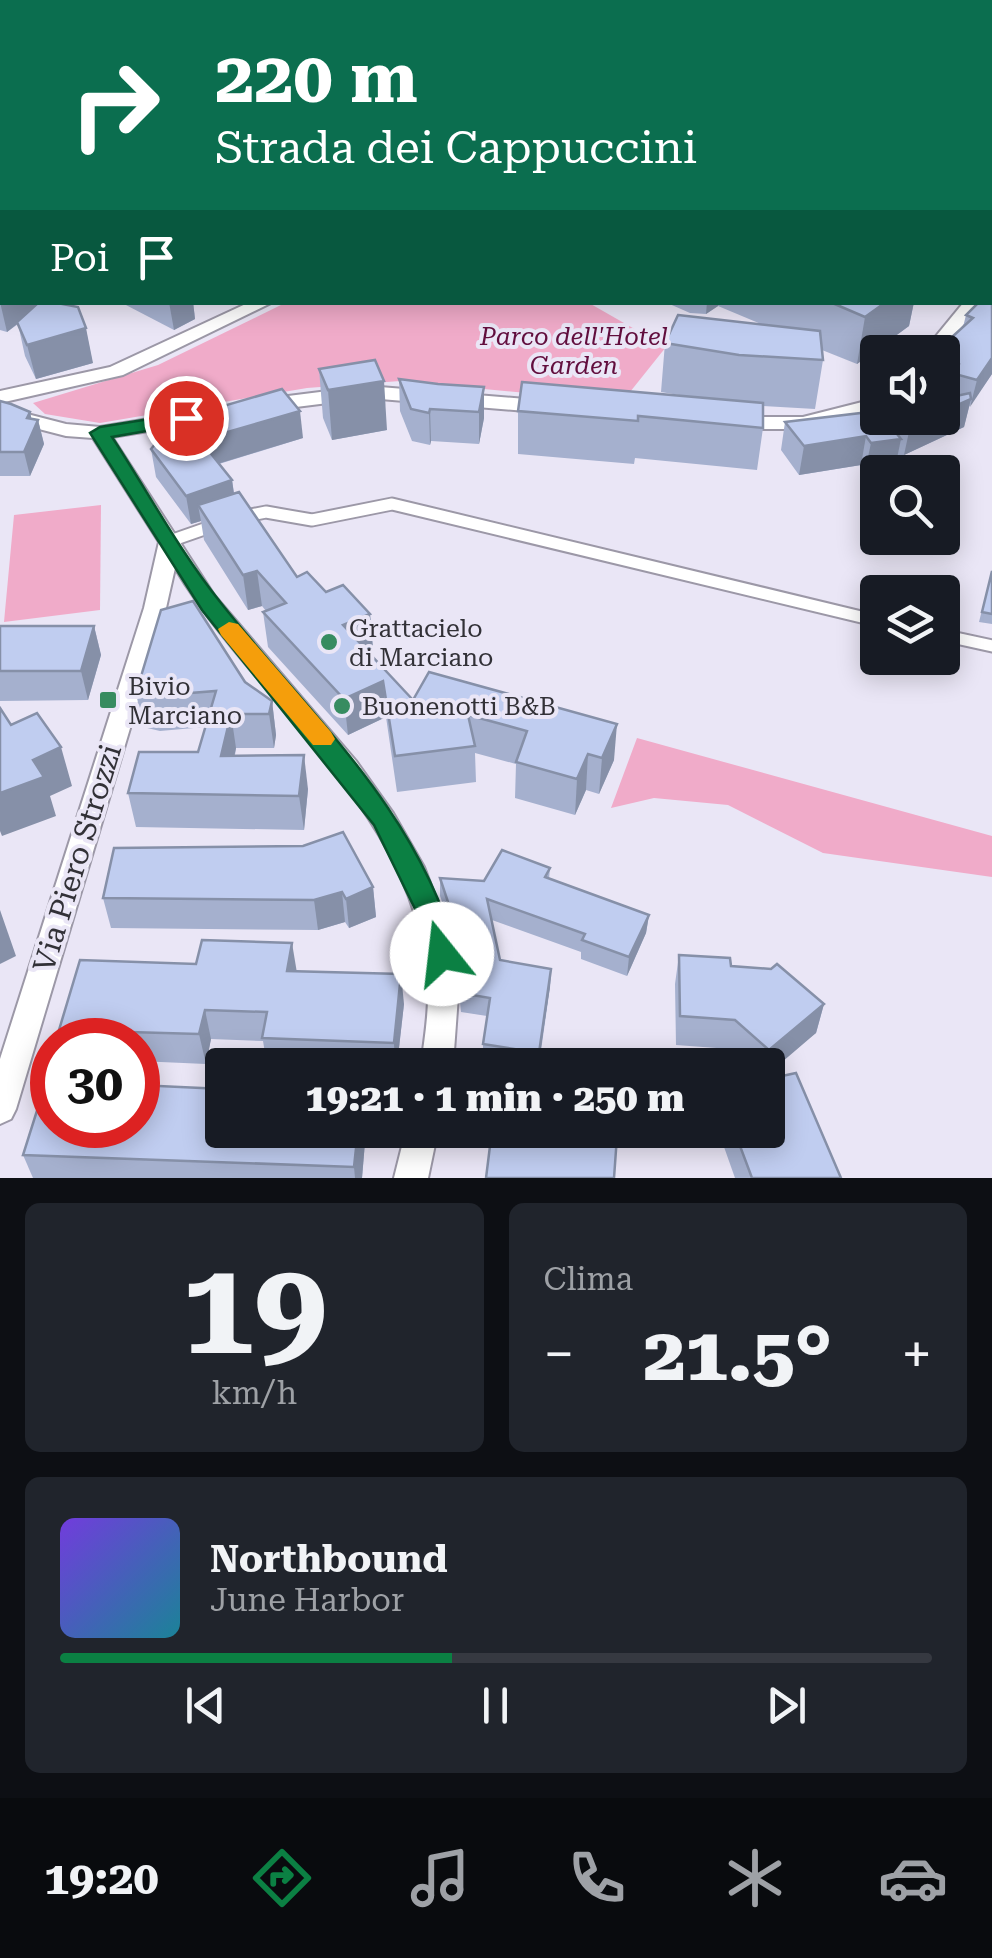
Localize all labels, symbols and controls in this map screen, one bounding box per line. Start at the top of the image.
text: 220 m [215,37,418,119]
icon: right [50,40,180,170]
text: Strada dei Cappuccini [215,121,697,174]
icon: arrive [129,230,184,285]
text: Poi [50,236,109,280]
park label: Parco dell'Hotel Garden [479,322,668,380]
map controls [860,335,960,675]
button: sound [860,335,960,435]
pin [144,376,229,461]
icon: arrive [159,391,214,446]
button: search [860,455,960,555]
button: layers [860,575,960,675]
place label: Grattacielo di Marciano [349,614,493,672]
marker: Grattacielo di Marciano [318,631,340,653]
place label: Bivio Marciano [128,672,242,730]
marker: Bivio Marciano [97,689,119,711]
place label: Buonenotti B&B [362,692,556,721]
marker: Buonenotti B&B [331,695,353,717]
street label: Via Piero Strozzi [26,740,128,976]
position arrow [390,902,494,1006]
speed limit sign: 30 [30,1018,160,1148]
text: 19:21 · 1 min · 250 m [305,1076,685,1120]
text: 19 [181,1232,327,1385]
text: Clima [544,1260,633,1298]
text: 21.5° [643,1310,832,1398]
text: − [544,1322,574,1386]
text: + [901,1322,932,1386]
text: km/h [211,1374,297,1412]
text: Northbound [210,1537,448,1581]
text: June Harbor [210,1581,404,1619]
icon: previous [178,1678,233,1733]
icon: pause [468,1678,523,1733]
icon: next [759,1678,814,1733]
icon: directions [247,1843,317,1913]
icon: music [405,1843,475,1913]
icon: phone [562,1843,632,1913]
icon: climate [720,1843,790,1913]
icon: car [878,1843,948,1913]
text: 19:20 [44,1852,159,1905]

